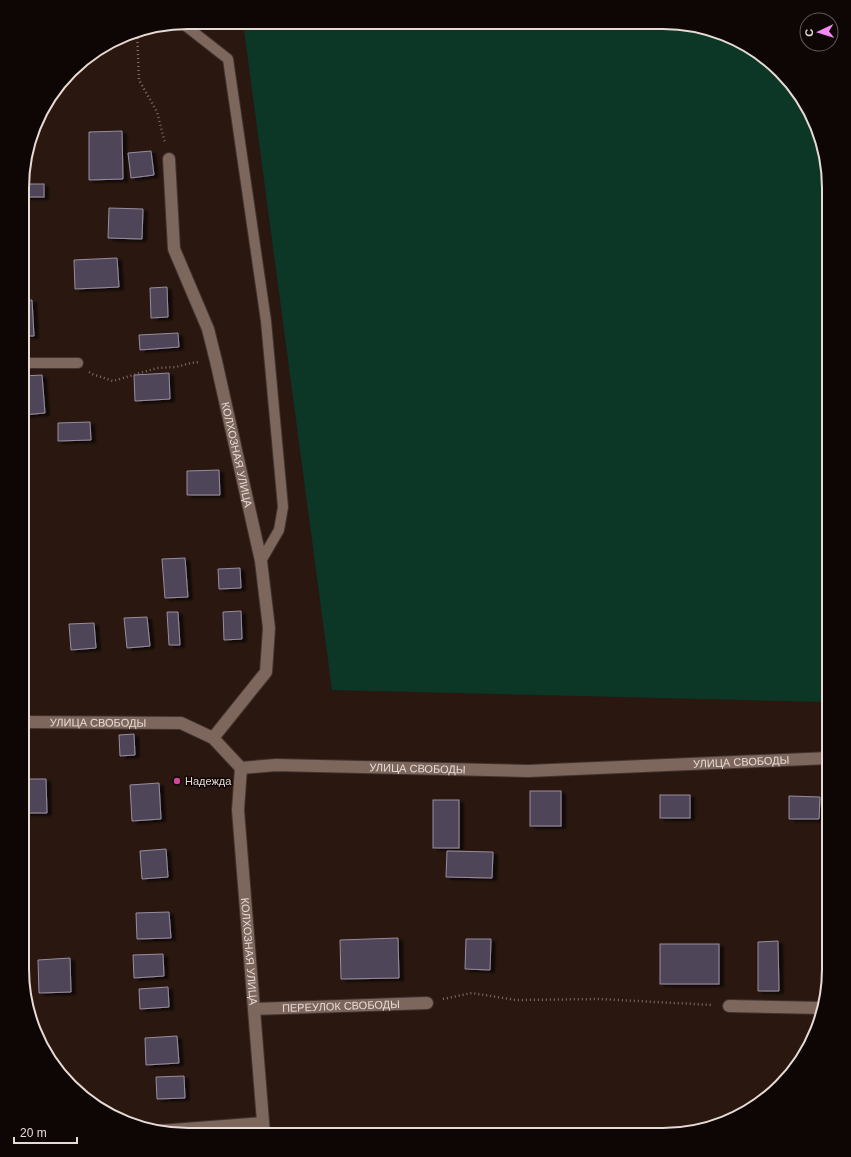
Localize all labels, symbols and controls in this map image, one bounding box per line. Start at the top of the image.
north arrow [799,12,839,52]
text: С [803,28,815,37]
street label: КОЛХОЗНАЯ УЛИЦА [219,401,255,509]
street label: УЛИЦА СВОБОДЫ [50,716,146,729]
street label: УЛИЦА СВОБОДЫ [693,754,790,770]
street label: УЛИЦА СВОБОДЫ [369,761,466,776]
place label: Надежда [185,775,232,787]
marker: Надежда [172,776,182,786]
street label: КОЛХОЗНАЯ УЛИЦА [239,897,260,1006]
street label: ПЕРЕУЛОК СВОБОДЫ [282,998,400,1014]
scale bar [14,1119,77,1145]
text: 20 m [20,1126,47,1140]

